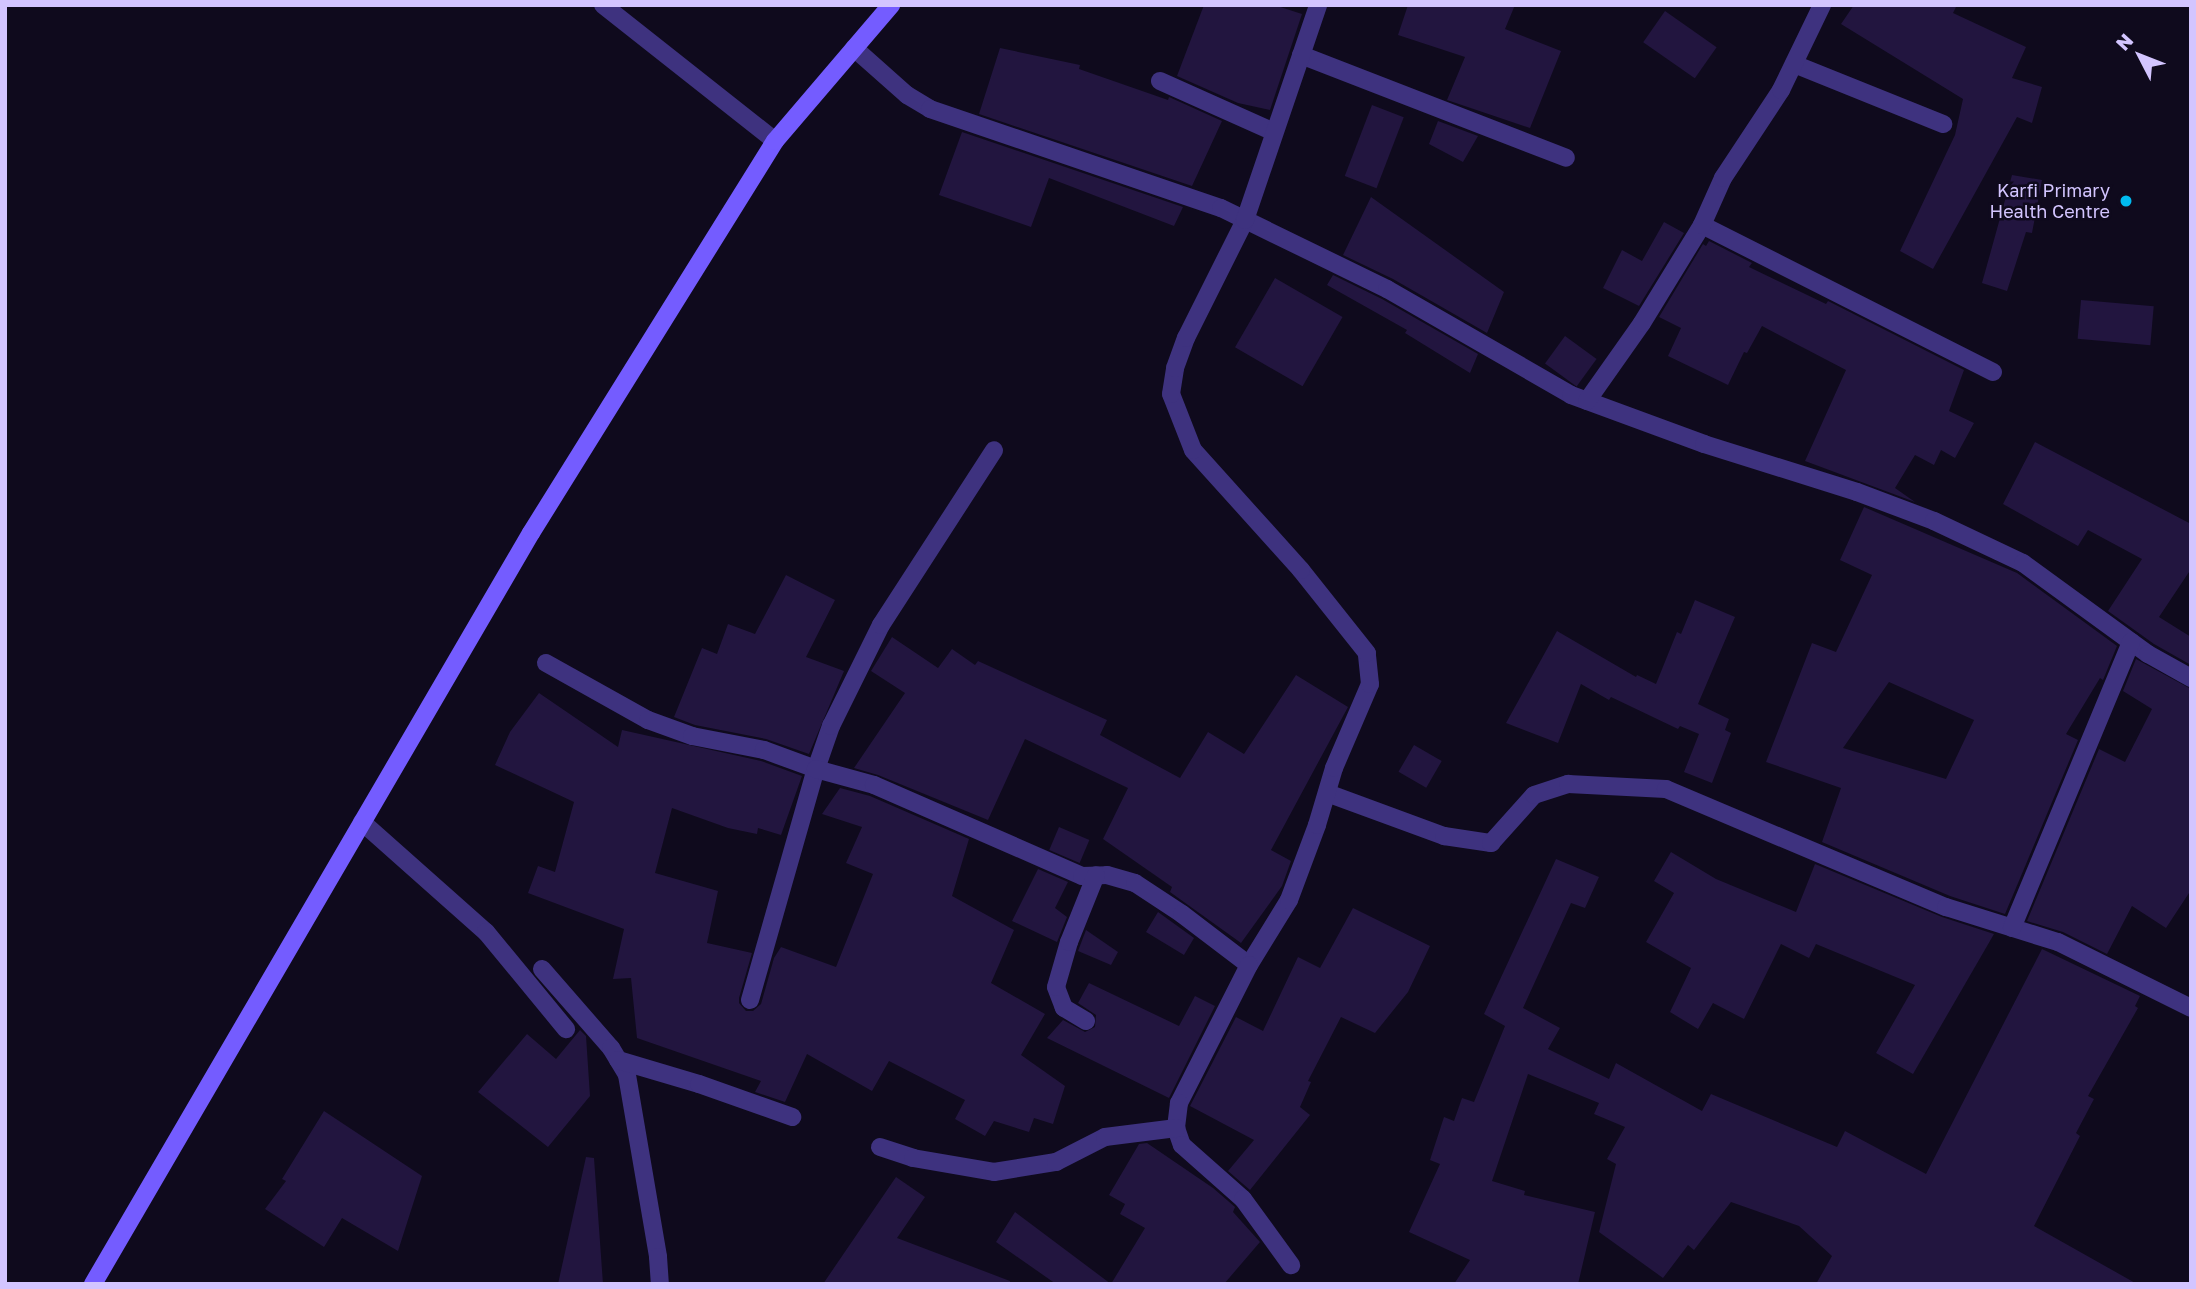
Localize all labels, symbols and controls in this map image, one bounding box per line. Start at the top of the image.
north arrow [2105,21,2175,91]
text: N [2111,29,2137,55]
place label: Karfi Primary Health Centre [1989,180,2110,222]
marker: Karfi Primary Health Centre [2116,191,2136,211]

